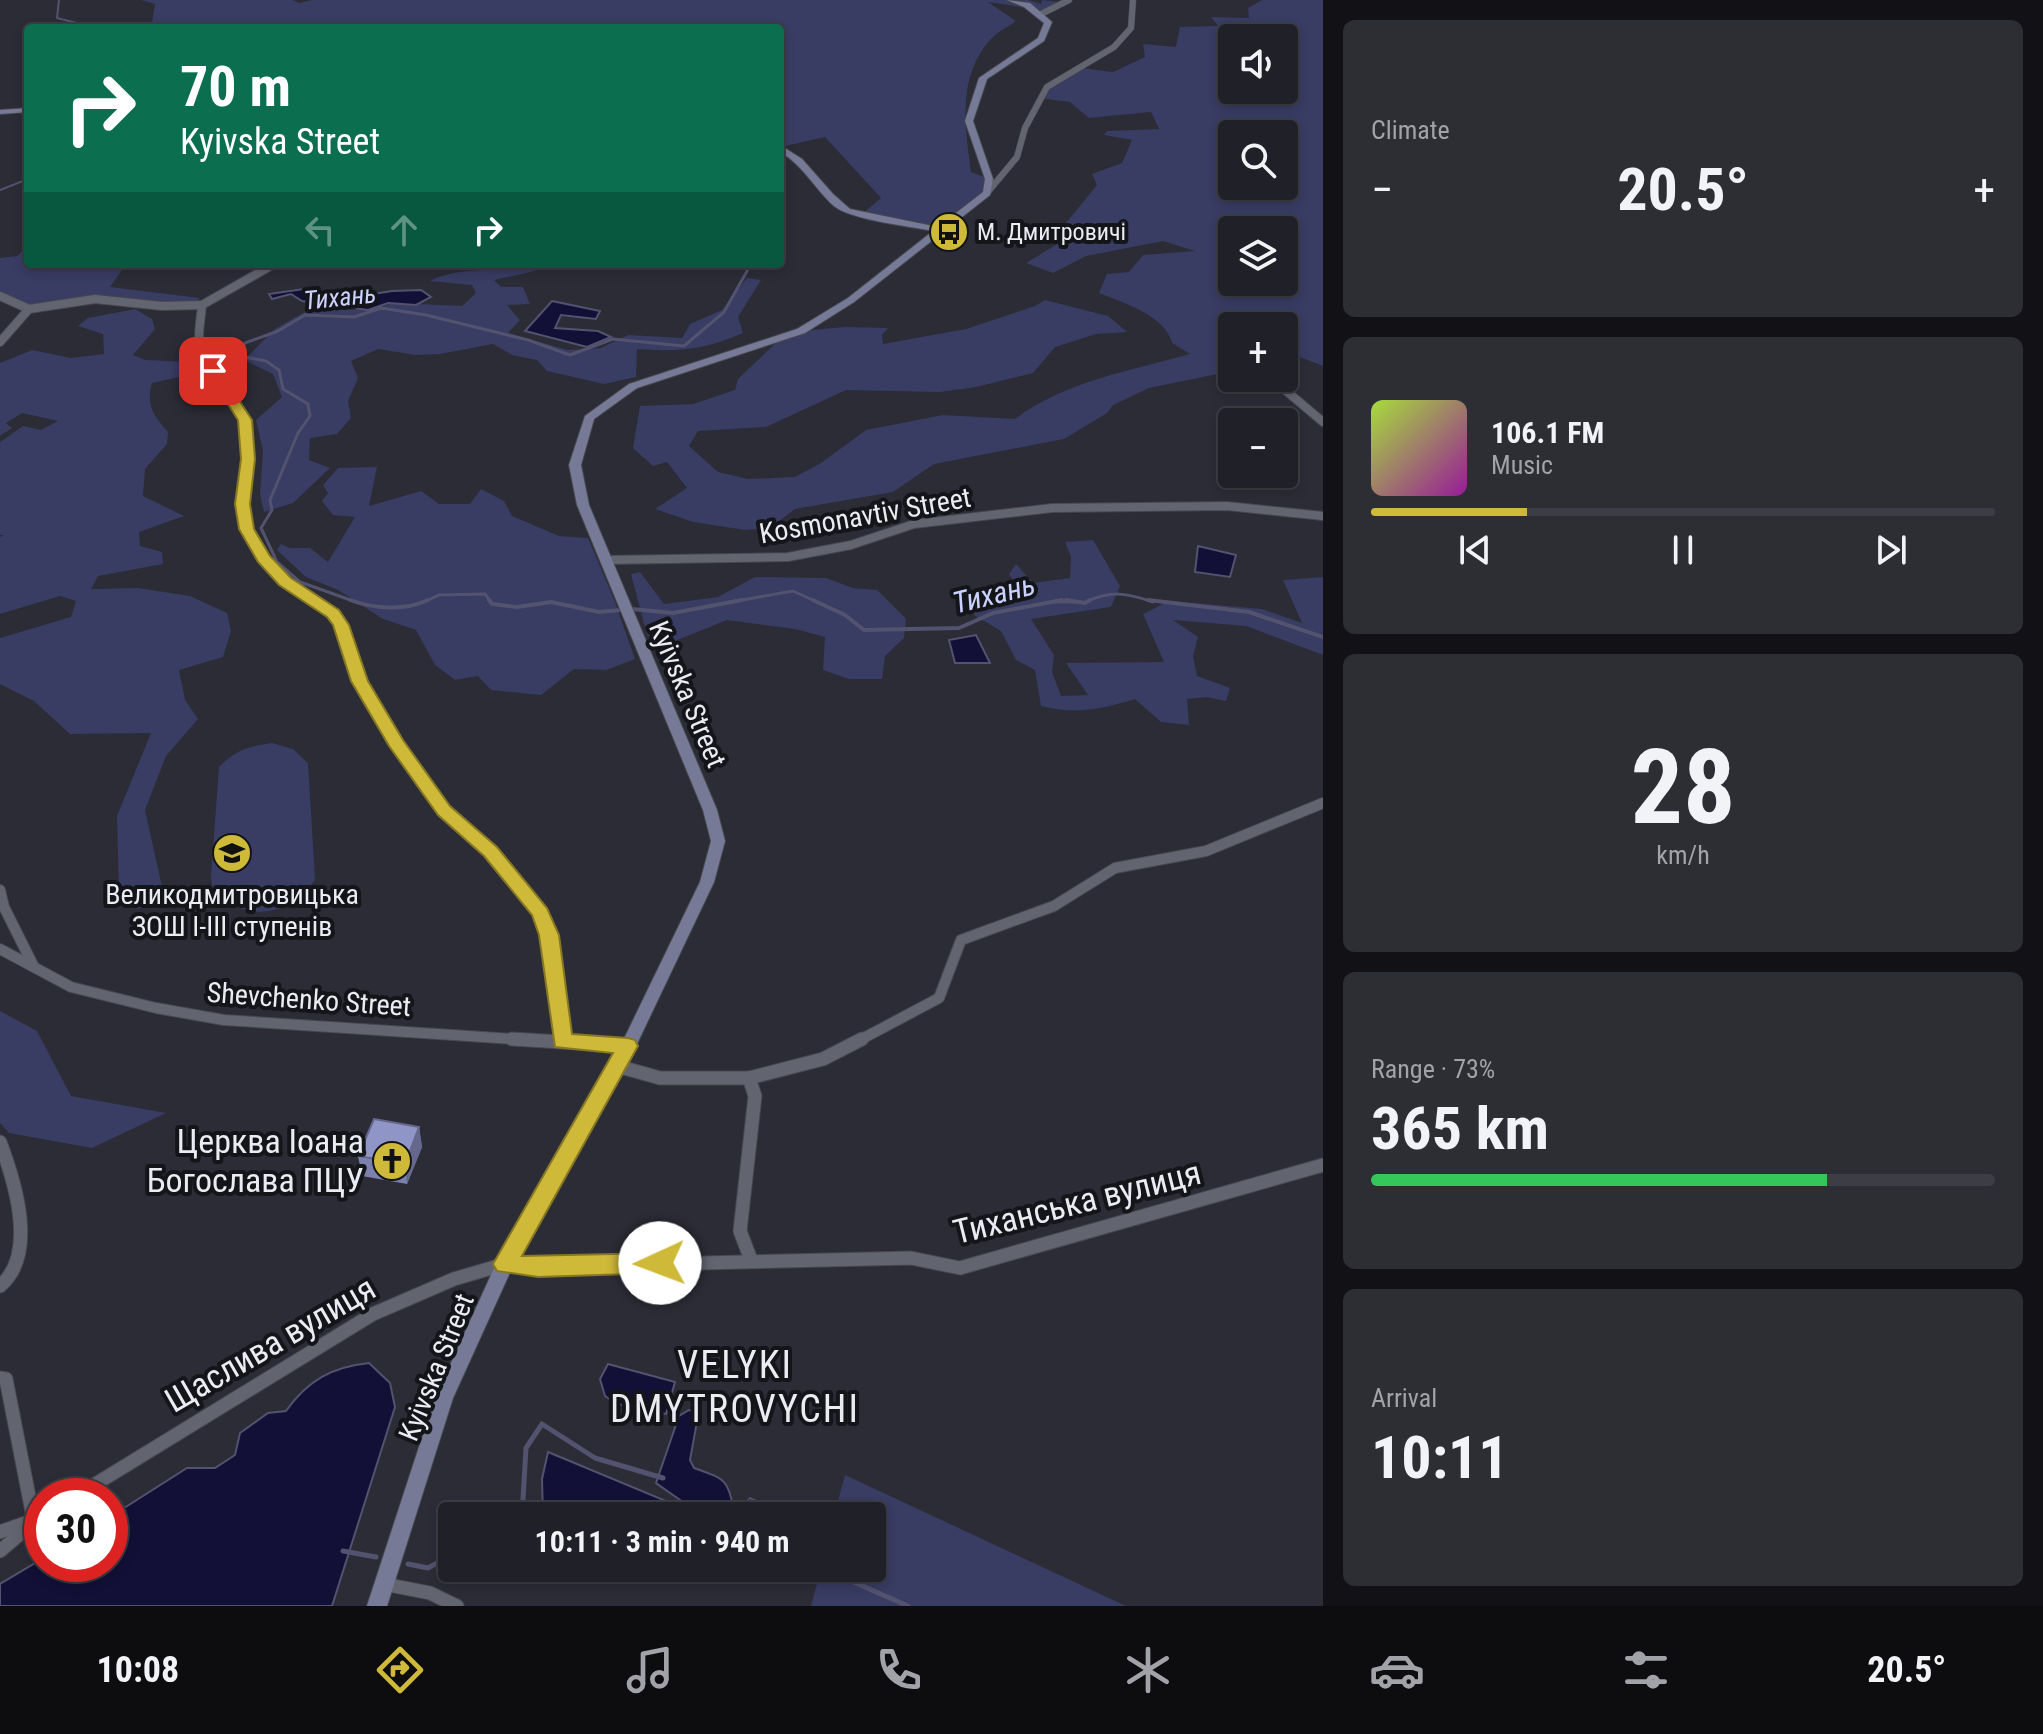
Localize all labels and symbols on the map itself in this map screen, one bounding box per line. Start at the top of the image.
bus stop icon: М. Дмитровичі [928,211,970,253]
place label: М. Дмитровичі [977,218,1126,246]
water label: Тихань [302,278,378,316]
pin [179,337,247,405]
street label: Kosmonavtiv Street [757,481,973,550]
water label: Тихань [949,566,1039,621]
street label: Kyivska Street [642,616,733,772]
school or university icon: Великодмитровицька ЗОШ І-ІІІ ступенів [211,832,253,874]
place label: Великодмитровицька ЗОШ І-ІІІ ступенів [105,878,359,943]
street label: Shevchenko Street [206,976,412,1023]
place label: Церква Іоана Богослава ПЦУ [147,1121,364,1200]
church icon: Церква Іоана Богослава ПЦУ [371,1140,413,1182]
street label: Тиханська вулиця [949,1152,1205,1252]
position arrow [618,1221,702,1305]
street label: Щаслива вулиця [158,1268,382,1420]
street label: Kyivska Street [392,1289,481,1446]
district label: VELYKI DMYTROVYCHI [610,1343,860,1431]
speed limit sign: 30 [24,1478,128,1582]

